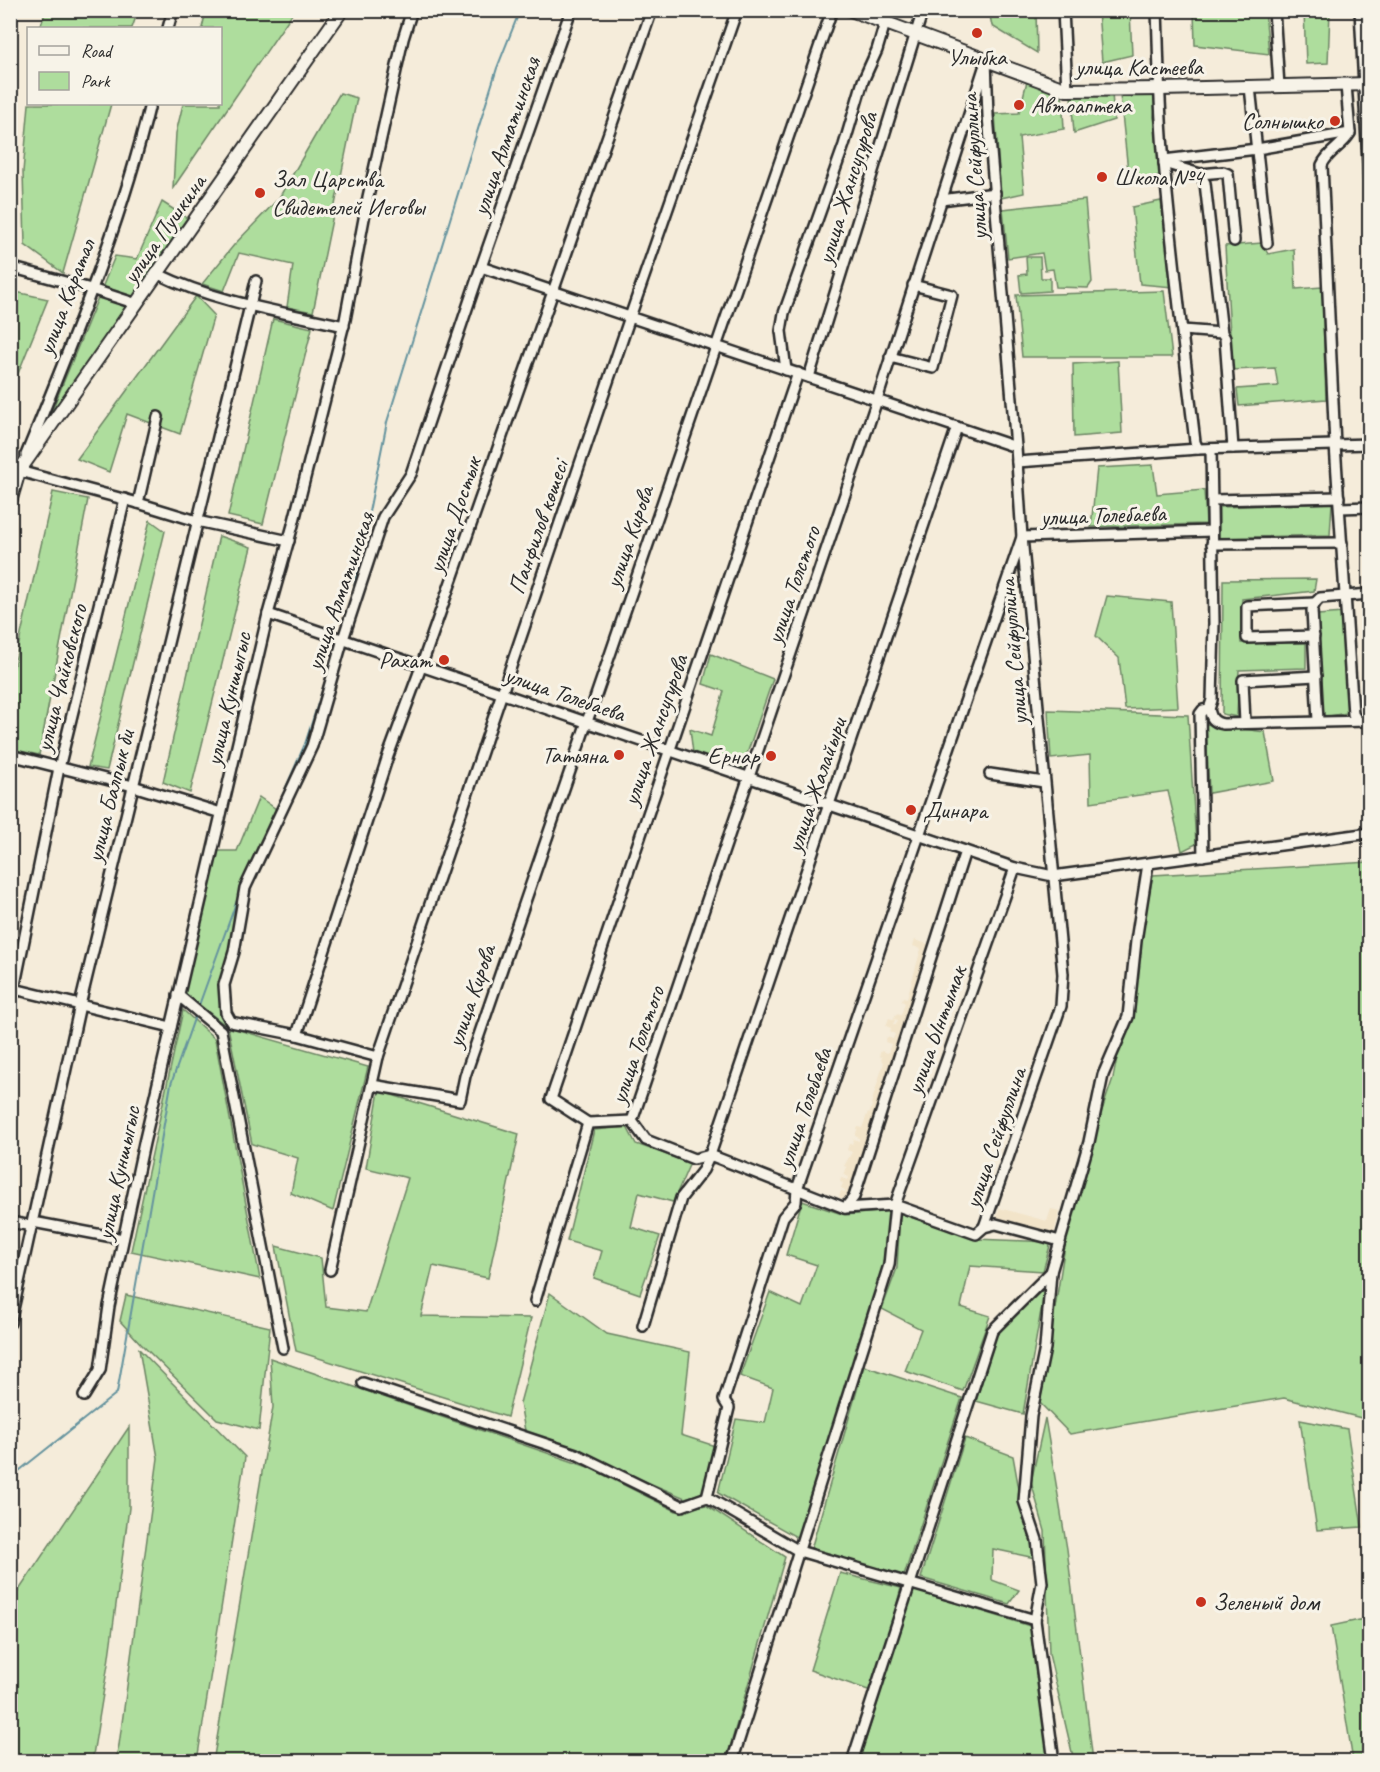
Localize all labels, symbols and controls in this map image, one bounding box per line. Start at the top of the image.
marker: Улыбка [970,26,984,40]
legend [27,27,222,105]
text: Road [81,40,114,62]
place label: Улыбка [947,42,1008,72]
street label: улица Алматинская [464,52,548,221]
street label: улица Кастеева [1073,52,1204,82]
text: Park [81,70,111,92]
street label: улица Сейфуллина [954,90,994,243]
place label: Автоаптека [1031,90,1133,120]
marker: Автоаптека [1012,98,1026,112]
place label: Солнышко [1242,106,1325,136]
street label: улица Жансугурова [809,107,885,270]
marker: Солнышко [1328,114,1342,128]
place label: Школа №4 [1114,162,1206,192]
place label: Зал Царства Свидетелей Иеговы [272,164,427,222]
street label: улица Пушкина [114,167,214,291]
marker: Школа №4 [1095,170,1109,184]
marker: Зал Царства Свидетелей Иеговы [253,186,267,200]
street label: улица Каратал [30,233,102,361]
street label: улица Достык [420,451,488,579]
street label: Панфилов көшесі [501,454,576,598]
street label: улица Кирова [597,480,661,594]
street label: улица Толебаева [1038,498,1168,532]
street label: улица Алматинская [298,507,382,676]
street label: улица Толстого [758,521,828,650]
street label: улица Сейфуллина [991,575,1035,729]
street label: улица Чайковского [28,600,94,757]
street label: улица Куншыгыс [198,628,258,771]
place label: Рахат [379,645,433,675]
street label: улица Жансугурова [615,649,695,811]
marker: Рахат [437,653,451,667]
street label: улица Толебаева [499,659,630,729]
street label: улица Жалайыри [778,712,854,858]
street label: улица Балпык би [79,725,141,867]
place label: Татьяна [542,740,609,770]
place label: Ернар [708,741,761,771]
marker: Татьяна [612,748,626,762]
marker: Ернар [764,749,778,763]
place label: Динара [923,795,989,825]
marker: Динара [904,803,918,817]
street label: улица Кирова [439,939,503,1053]
street label: улица Ынтымак [898,960,974,1100]
street label: улица Толстого [602,981,672,1110]
street label: улица Толебаева [769,1043,839,1174]
street label: улица Сейфуллина [956,1062,1034,1214]
street label: улица Куншыгыс [89,1102,147,1245]
place label: Зеленый дом [1213,1587,1321,1617]
marker: Зеленый дом [1194,1595,1208,1609]

